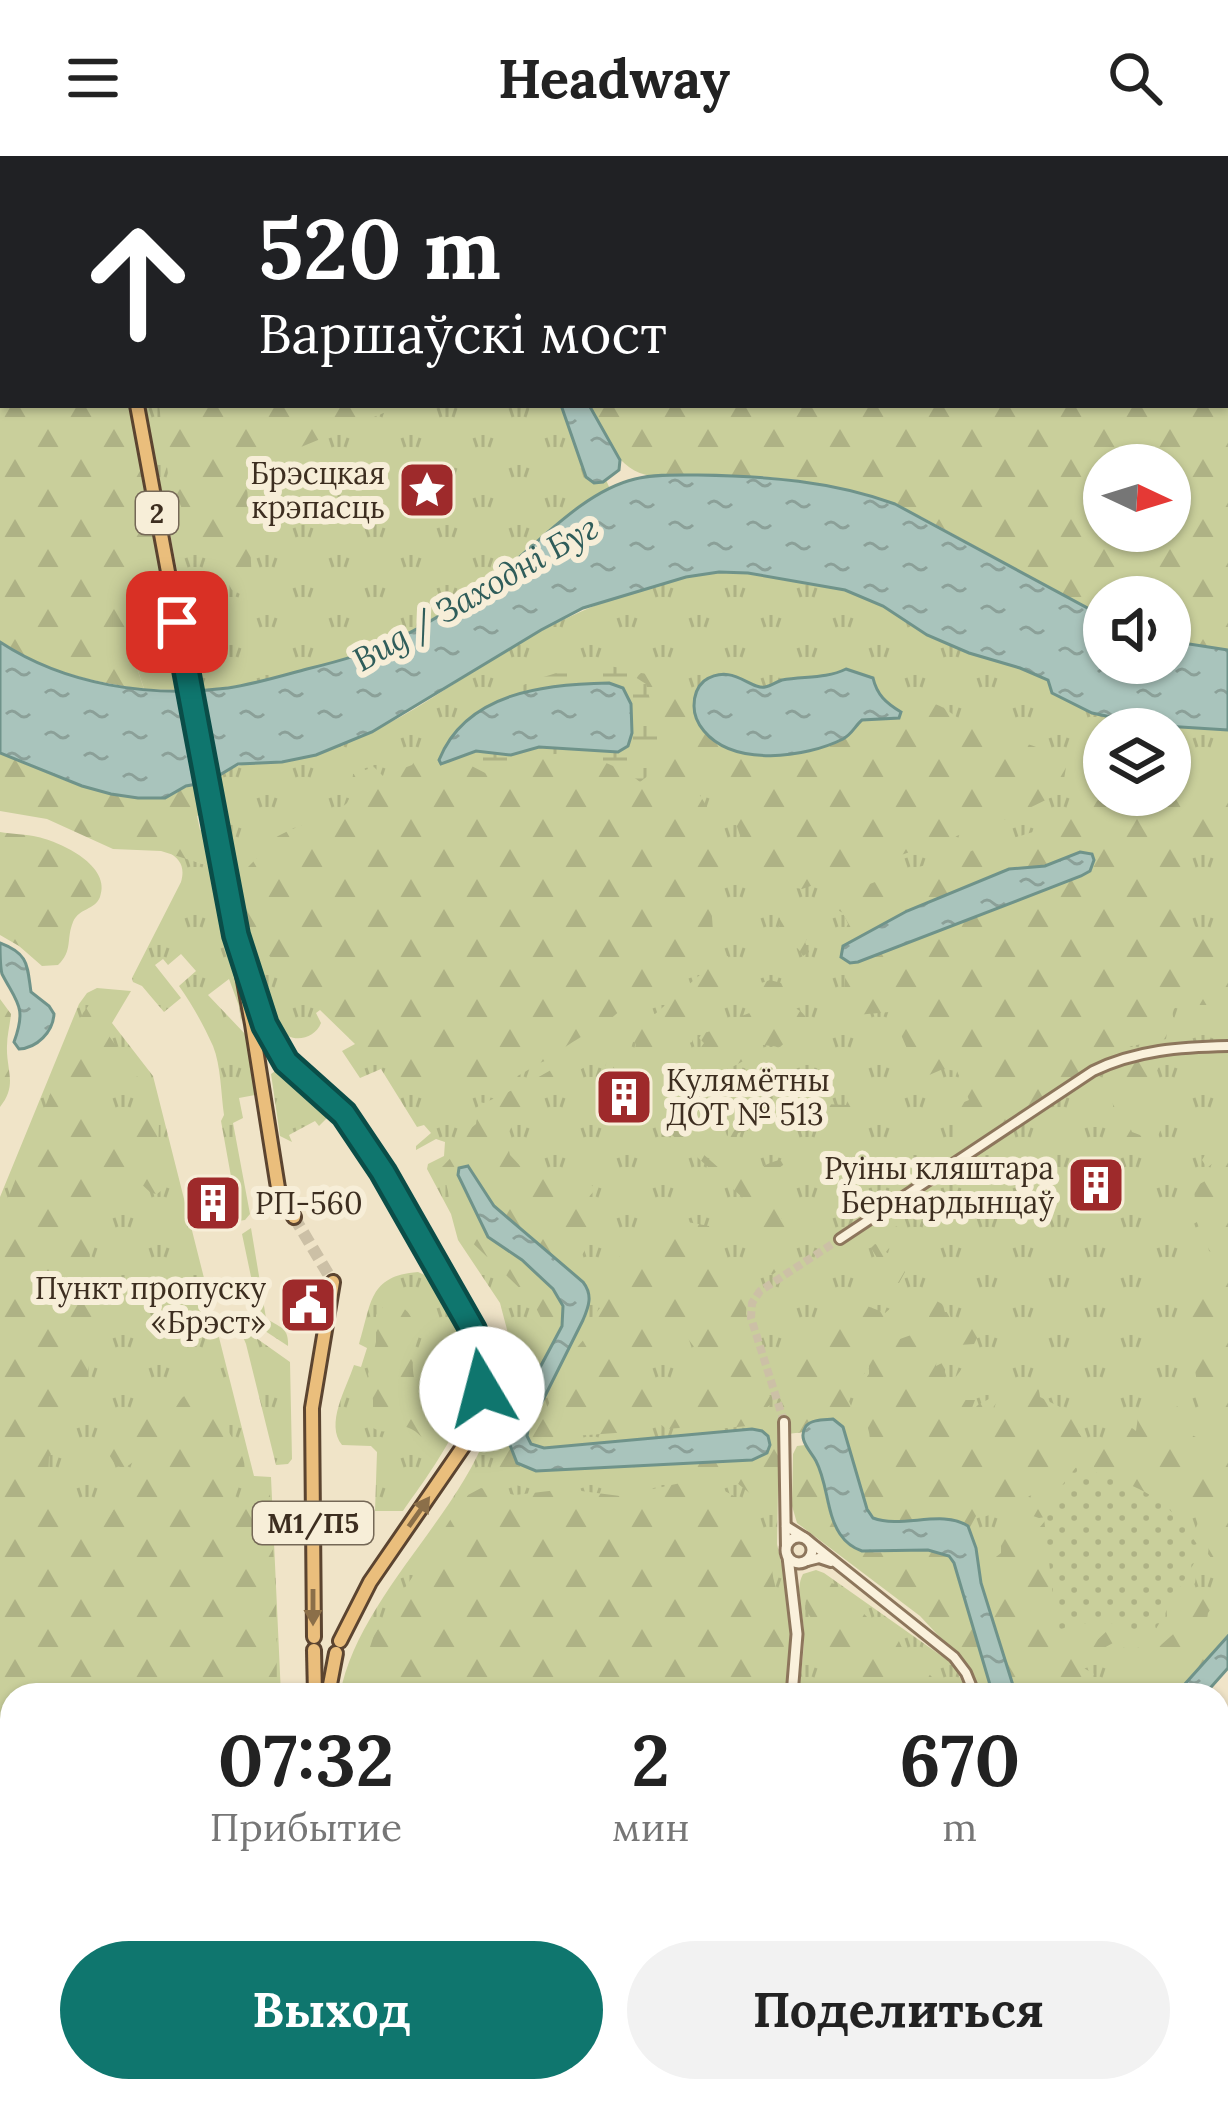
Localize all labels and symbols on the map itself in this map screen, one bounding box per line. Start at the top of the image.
north arrow [1083,444,1191,552]
place label: Брэсцкая крэпасць [250,454,385,526]
place icon: Брэсцкая крэпасць [396,459,458,521]
road number: 2 [136,492,178,534]
water label: Bug / Заходні Буг [345,506,606,681]
pin [126,571,228,673]
place label: Кулямётны ДОТ № 513 [666,1061,830,1133]
building icon: Кулямётны ДОТ № 513 [593,1066,655,1128]
place label: Руіны кляштара Бернардынцаў [824,1149,1054,1222]
building icon: Руіны кляштара Бернардынцаў [1065,1154,1127,1216]
building icon: РП-560 [182,1172,244,1234]
place label: РП-560 [255,1184,363,1222]
place label: Пункт пропуску «Брэст» [35,1269,266,1341]
public building icon: Пункт пропуску «Брэст» [277,1274,339,1336]
position arrow [419,1326,545,1452]
one-way arrow [407,1496,431,1528]
road number: М1/П5 [253,1502,373,1544]
one-way arrow [304,1589,323,1627]

